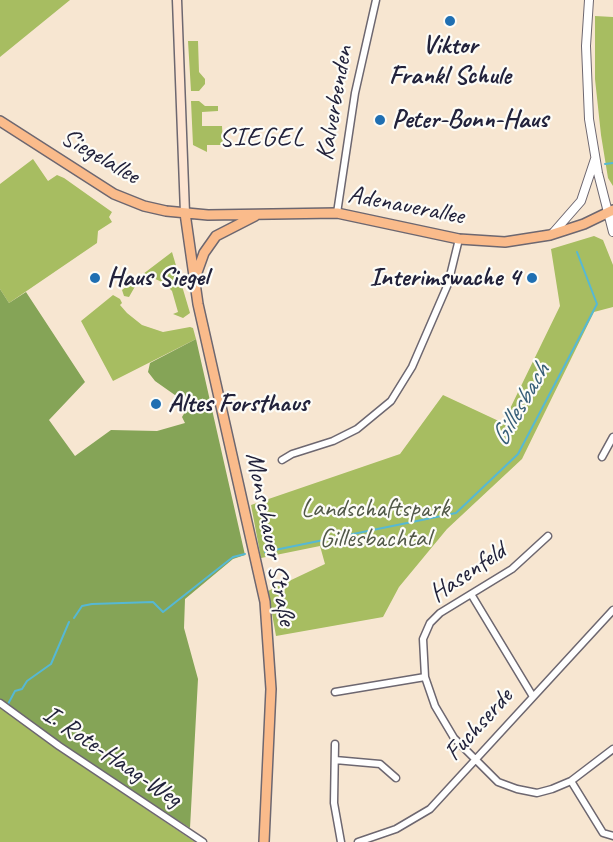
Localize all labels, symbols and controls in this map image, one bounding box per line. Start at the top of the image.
marker: Viktor Frankl Schule [443,14,457,28]
place label: Viktor Frankl Schule [389,30,511,92]
street label: Kalverbenden [310,43,360,163]
place label: Peter-Bonn-Haus [392,104,548,136]
marker: Peter-Bonn-Haus [373,113,387,127]
street label: Siegelallee [55,122,145,192]
district label: SIEGEL [218,122,306,154]
street label: Adenauerallee [345,179,467,233]
place label: Haus Siegel [107,262,208,294]
place label: Interimswache 4 [370,262,520,294]
marker: Haus Siegel [88,271,102,285]
marker: Interimswache 4 [525,271,539,285]
water label: Gillesbach [484,358,558,452]
place label: Altes Forsthaus [168,388,308,420]
marker: Altes Forsthaus [149,397,163,411]
street label: Monschauer Straße [238,450,302,628]
park label: Landschaftspark Gillesbachtal [301,493,449,554]
street label: Hasenfeld [424,536,512,610]
street label: Fuchserde [438,682,520,768]
street label: I. Rote-Haag-Weg [37,699,187,815]

